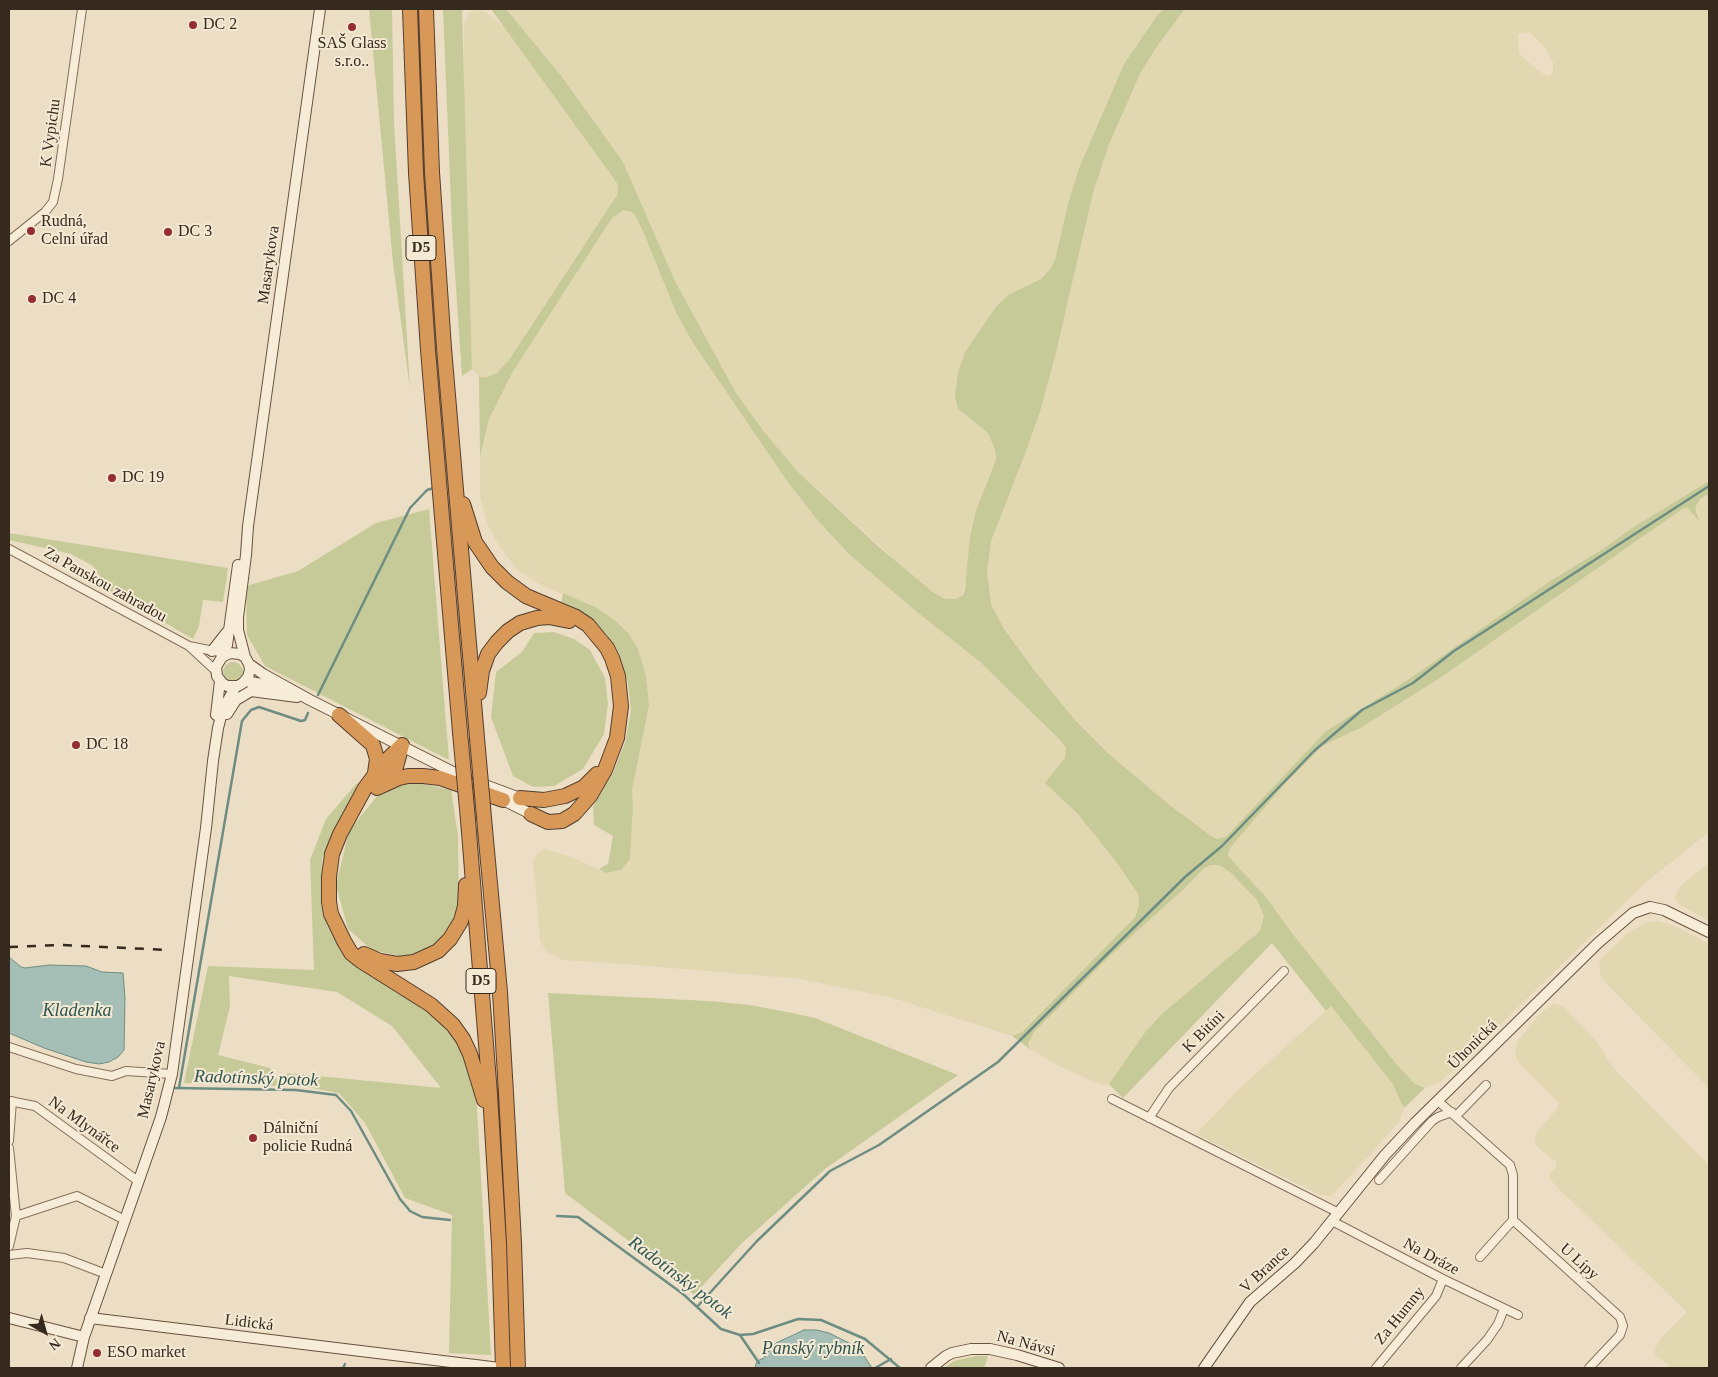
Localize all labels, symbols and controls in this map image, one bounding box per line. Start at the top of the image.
place label: DC 2 [203,15,237,35]
marker: DC 2 [187,19,199,31]
marker: SAŠ Glass s.r.o.. [346,21,358,33]
place label: SAŠ Glass s.r.o.. [318,34,386,72]
street label: K Vypichu [37,98,65,168]
place label: Rudná, Celní úřad [41,212,108,250]
place label: DC 3 [178,222,212,242]
marker: Rudná, Celní úřad [25,225,37,237]
street label: Masarykova [254,225,284,305]
marker: DC 3 [162,226,174,238]
road number: D5 [406,236,436,260]
place label: DC 4 [42,289,76,309]
marker: DC 4 [26,293,38,305]
place label: DC 19 [122,468,164,488]
marker: DC 19 [106,472,118,484]
street label: Za Panskou zahradou [40,543,170,627]
place label: DC 18 [86,735,128,755]
marker: DC 18 [70,739,82,751]
road number: D5 [466,968,496,994]
water label: Kladenka [43,1000,111,1022]
street label: K Bitíni [1179,1007,1229,1057]
street label: Úhonická [1444,1016,1502,1074]
street label: Masarykova [134,1039,170,1121]
water label: Radotínský potok [193,1066,319,1092]
street label: Na Mlynářce [44,1093,124,1157]
place label: Dálniční policie Rudná [263,1119,352,1157]
marker: Dálniční policie Rudná [247,1132,259,1144]
water label: Radotínský potok [624,1232,736,1324]
street label: Na Dráze [1400,1234,1462,1280]
street label: U Lípy [1556,1240,1602,1284]
street label: V Brance [1236,1242,1294,1298]
street label: Za Humny [1371,1283,1429,1349]
north arrow [20,1307,70,1357]
street label: Lidická [224,1310,274,1336]
street label: Na Návsi [995,1327,1057,1361]
text: N [46,1335,63,1353]
water label: Panský rybník [762,1338,864,1360]
place label: ESO market [107,1343,186,1363]
marker: ESO market [91,1347,103,1359]

